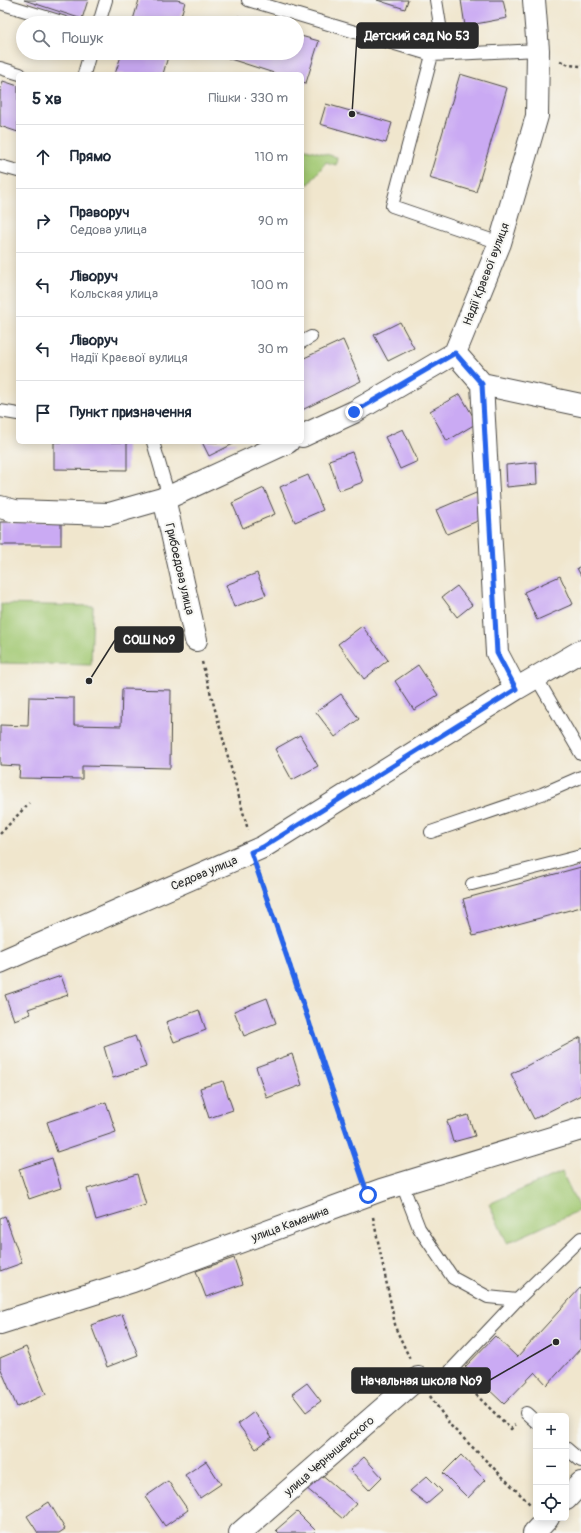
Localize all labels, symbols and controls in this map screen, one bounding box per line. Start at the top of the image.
search box [16,16,304,60]
callout: Детский сад № 53 [357,23,478,48]
icon: search [30,27,52,49]
text: Детский сад № 53 [363,28,470,44]
text: Пошук [62,29,104,48]
text: 5 хв [32,88,62,109]
text: Пішки · 330 m [209,90,288,106]
icon: ahead [32,146,54,168]
text: Прямо [70,147,111,166]
text: 110 m [255,149,288,165]
text: Праворуч [70,203,130,222]
icon: right [32,210,54,232]
text: 90 m [258,213,288,229]
street label: Надії Краєвої вулиця [460,220,513,328]
text: Седова улица [70,222,147,238]
text: Ліворуч [70,267,118,286]
icon: left [32,274,54,296]
text: 100 m [251,277,288,293]
text: Кольская улица [70,286,158,302]
text: Ліворуч [70,331,118,350]
icon: left [32,338,54,360]
text: 30 m [258,341,288,357]
text: Надії Краєвої вулиця [70,350,188,366]
icon: arrive [32,402,54,424]
text: Пункт призначення [70,403,191,422]
route end [345,403,363,421]
street label: Грибоедова улица [162,522,197,617]
callout: СОШ №9 [115,627,183,652]
text: СОШ №9 [123,632,175,648]
street label: Седова улица [169,853,240,894]
route start [359,1186,377,1204]
street label: улица Каманина [248,1203,331,1246]
callout: Начальная школа №9 [352,1368,490,1393]
text: Начальная школа №9 [360,1373,482,1389]
street label: улица Чернышевского [280,1413,378,1500]
map controls [533,1413,569,1521]
button: + [533,1413,569,1449]
button: − [533,1449,569,1485]
button: locate [533,1485,569,1521]

